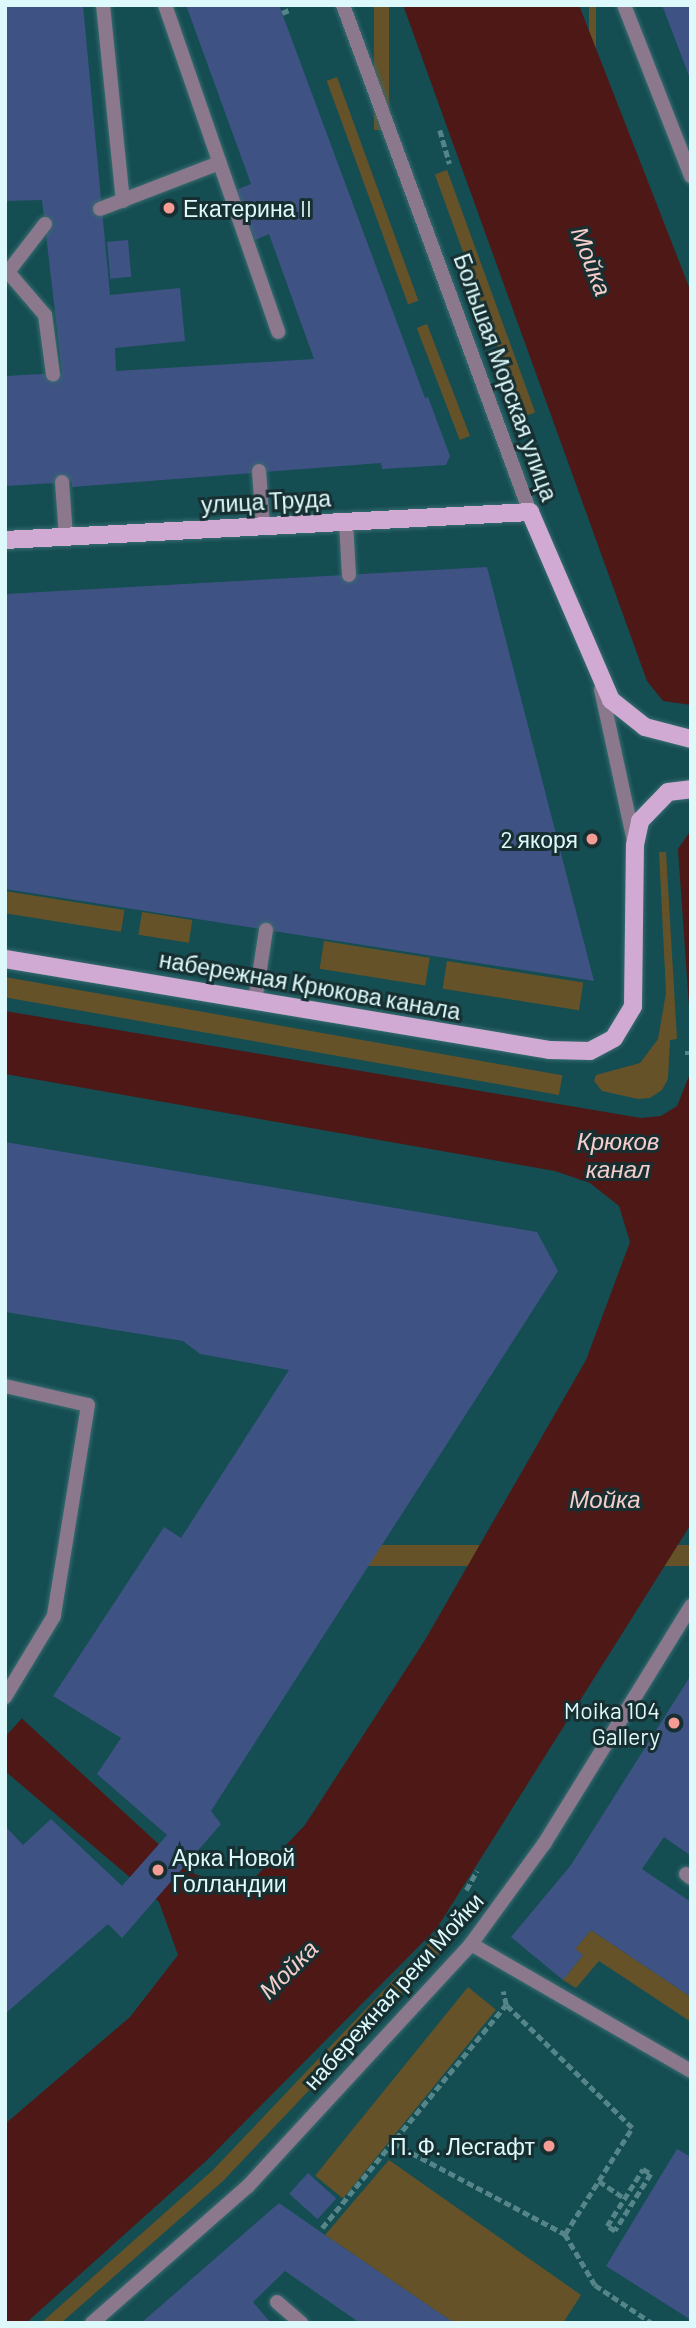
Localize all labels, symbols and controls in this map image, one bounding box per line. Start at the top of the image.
place label: Екатерина II [183,194,312,222]
marker: Екатерина II [161,200,177,216]
water label: Мойка [566,223,618,299]
street label: Большая Морская улица [448,250,564,504]
street label: улица Труда [200,484,332,518]
place label: 2 якоря [501,825,578,853]
marker: 2 якоря [584,831,600,847]
street label: набережная Крюкова канала [157,945,463,1025]
water label: Крюков канал [577,1127,659,1183]
water label: Мойка [569,1485,641,1513]
place label: Moika 104 Gallery [564,1696,660,1750]
marker: Moika 104 Gallery [666,1715,682,1731]
place label: Арка Новой Голландии [172,1843,295,1897]
marker: Арка Новой Голландии [150,1862,166,1878]
street label: набережная реки Мойки [297,1887,489,2095]
water label: Мойка [253,1934,323,2004]
place label: П. Ф. Лесгафт [390,2132,535,2160]
marker: П. Ф. Лесгафт [541,2138,557,2154]

